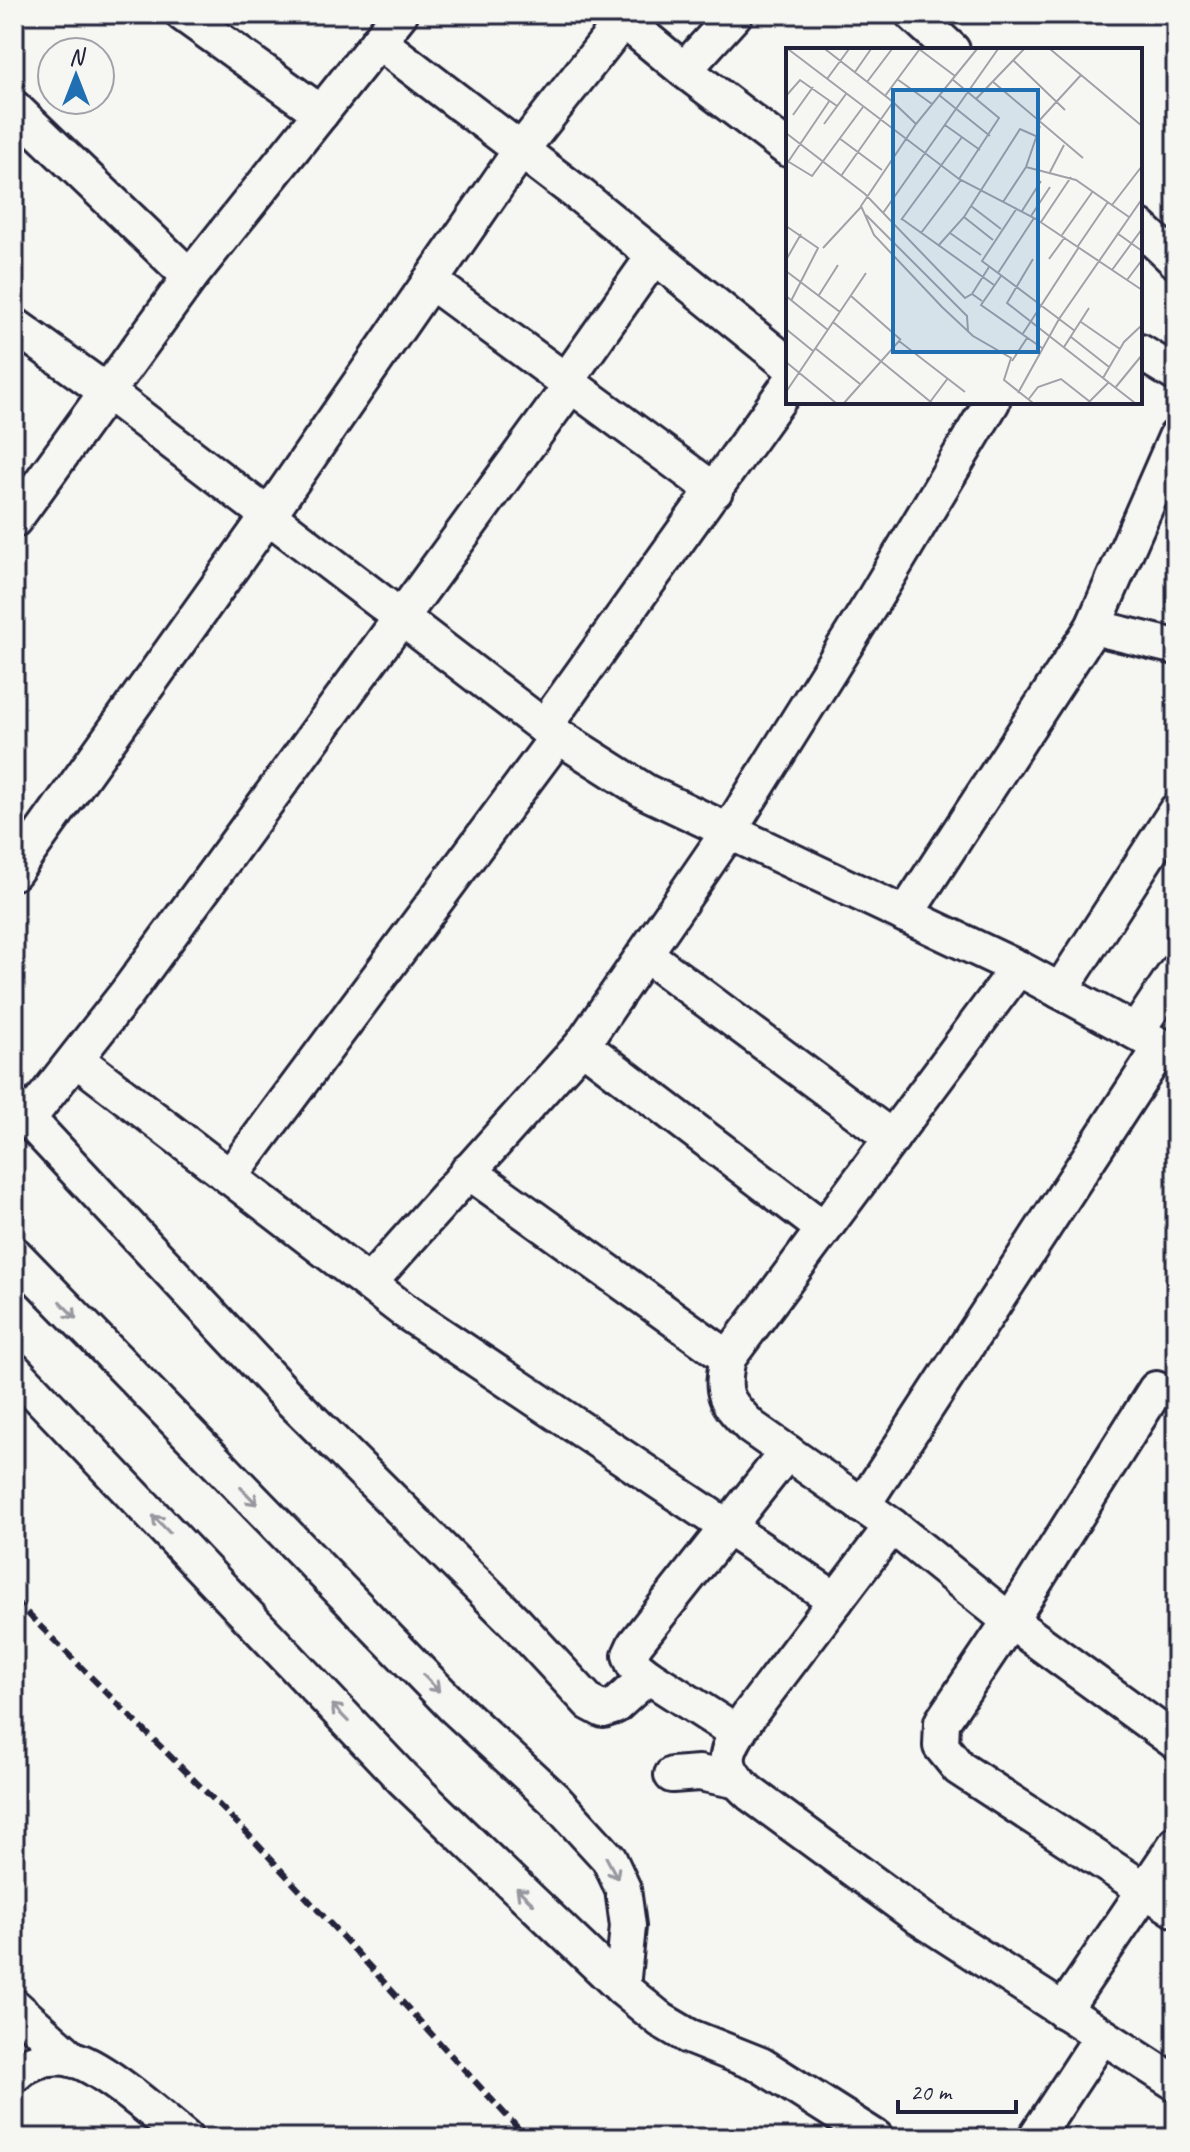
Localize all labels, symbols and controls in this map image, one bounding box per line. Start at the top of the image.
north arrow [36,36,116,116]
text: N [69,43,86,71]
inset map [786,48,1142,404]
one-way arrow [58,1300,77,1319]
one-way arrow [239,1486,258,1505]
one-way arrow [152,1515,170,1535]
one-way arrow [421,1673,440,1693]
one-way arrow [331,1704,350,1723]
one-way arrow [605,1855,620,1879]
one-way arrow [515,1886,535,1905]
scale bar [898,2064,1016,2114]
text: 20 m [910,2077,953,2107]

